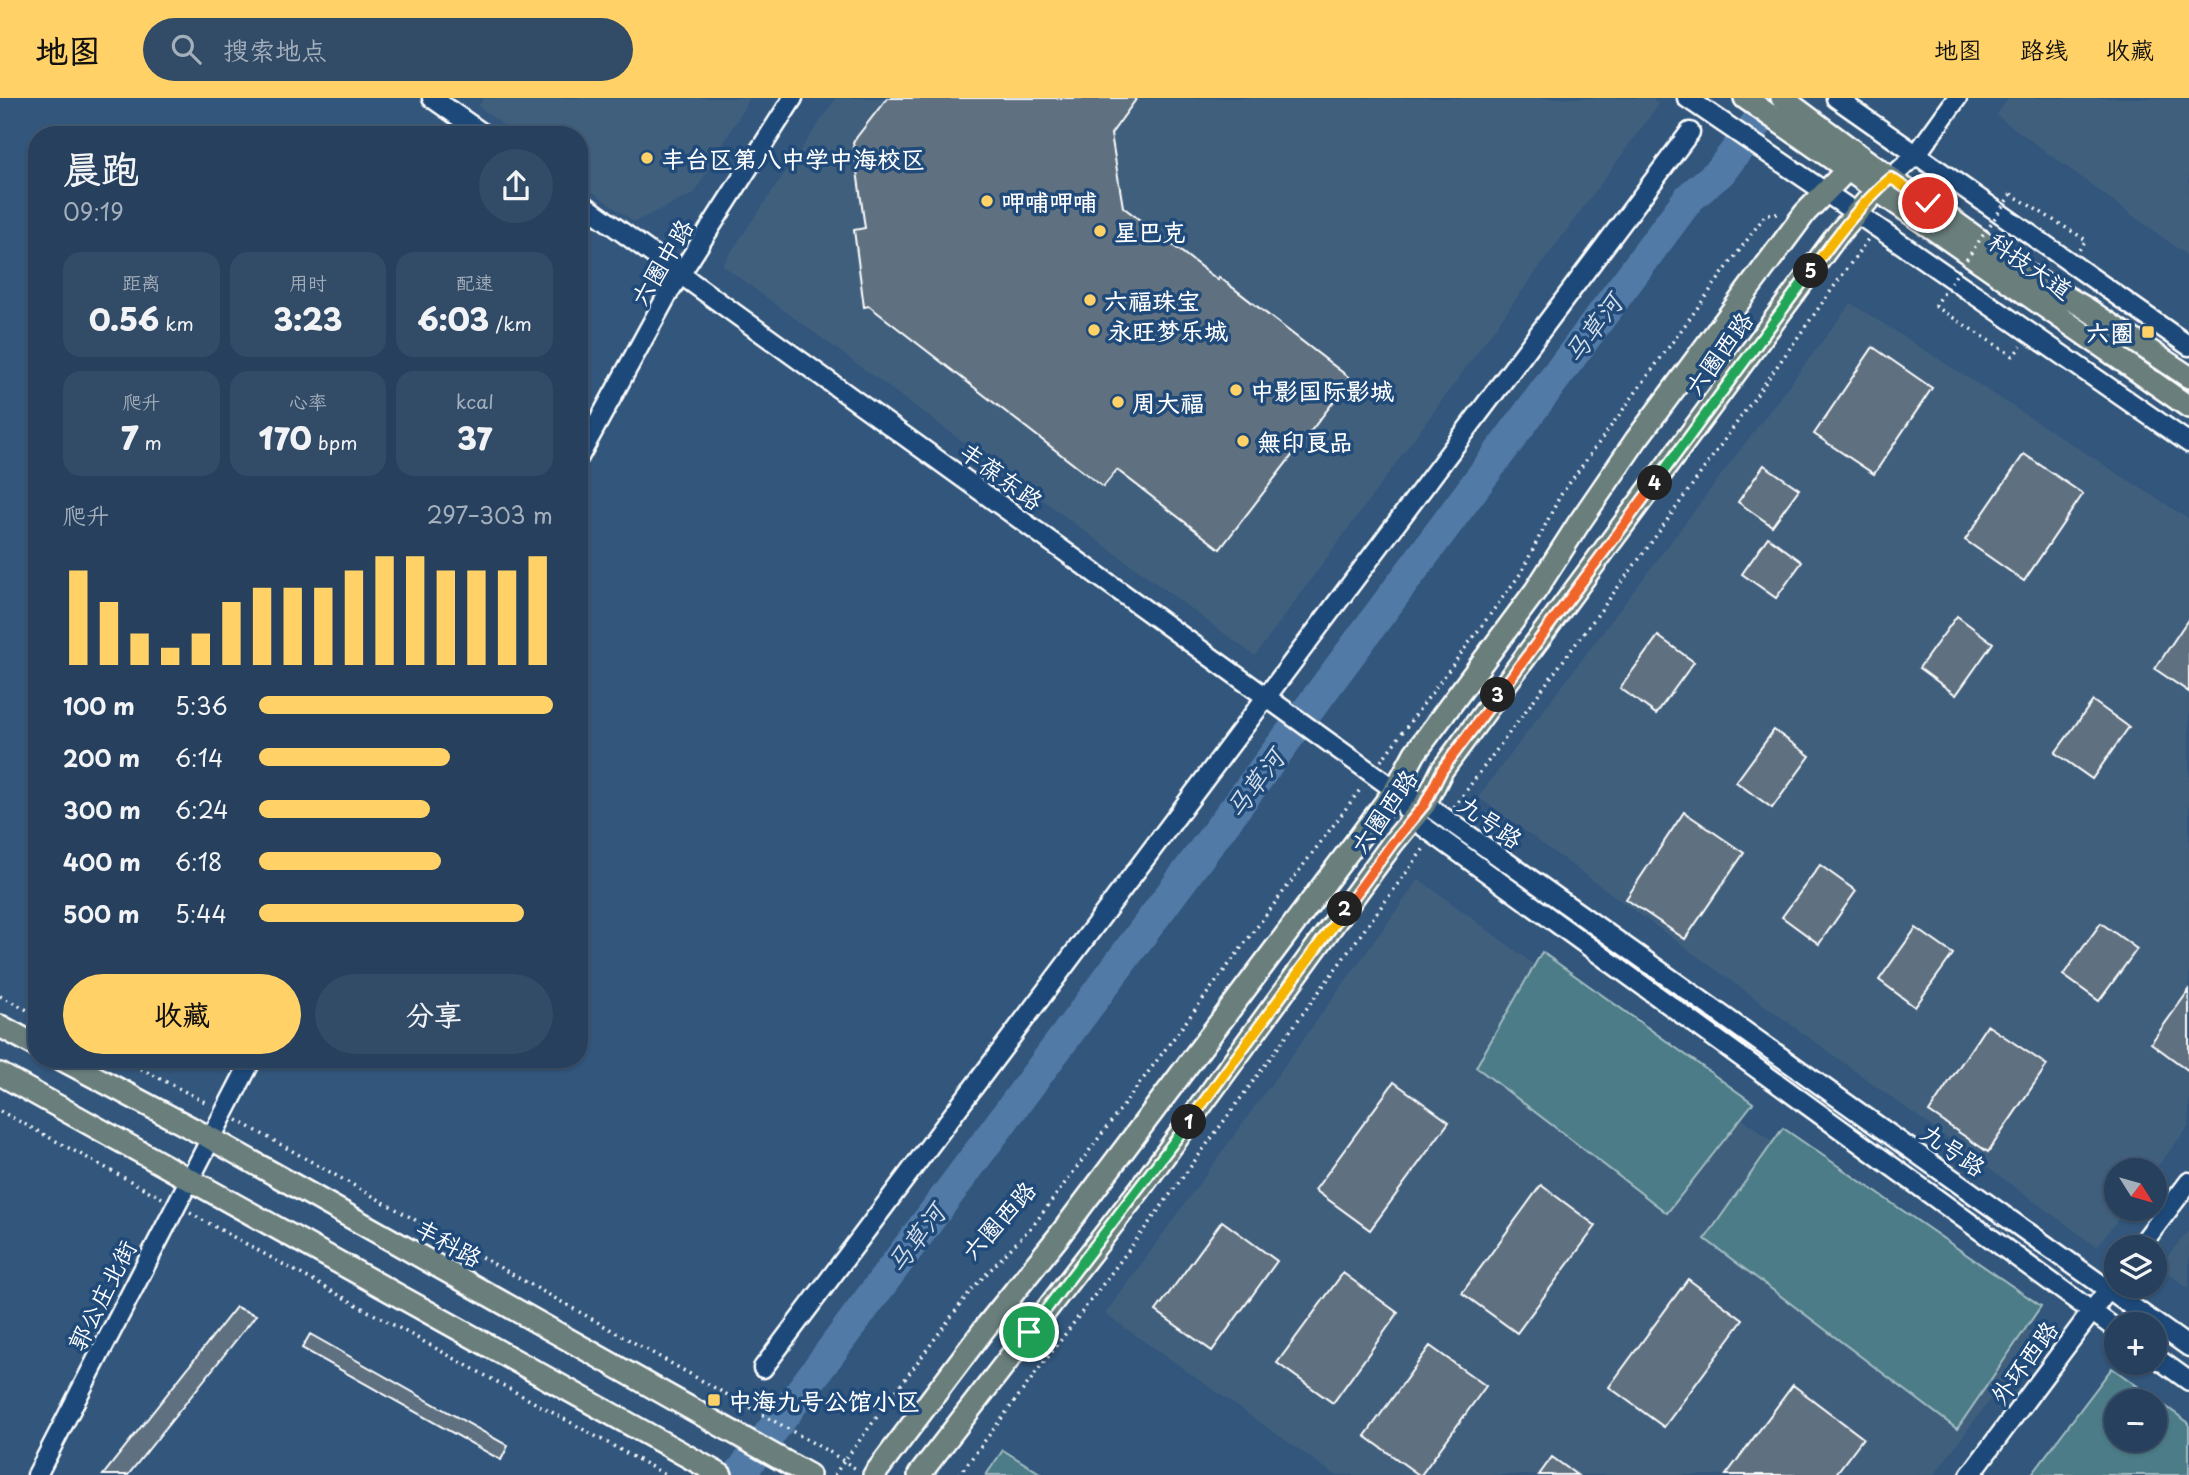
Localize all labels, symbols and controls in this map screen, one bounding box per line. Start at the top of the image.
search box [143,18,633,81]
text: 地图 [35,24,101,74]
icon: search [167,30,205,68]
text: 搜索地点 [223,30,327,69]
text: 地图 [1934,31,1982,67]
text: 路线 [2020,31,2068,67]
text: 收藏 [2106,31,2154,67]
text: 晨跑 [63,139,139,196]
place label: 丰台区第八中学中海校区 [661,140,925,176]
button: share [479,149,553,223]
marker: 丰台区第八中学中海校区 [639,150,655,166]
pin [1898,173,1958,233]
place label: 呷哺呷哺 [1001,183,1097,219]
icon: check [1909,184,1947,222]
marker: 呷哺呷哺 [979,193,995,209]
text: 09:19 [63,194,124,229]
street label: 六圈中路 [621,212,701,312]
place label: 星巴克 [1114,213,1186,249]
marker: 星巴克 [1092,223,1108,239]
street label: 科技大道 [1981,223,2081,307]
pin: 5 [1794,254,1828,288]
text: 5 [1804,256,1817,284]
text: 距离 [122,268,160,296]
text: 用时 [289,268,327,296]
text: 配速 [456,268,494,296]
place label: 六福珠宝 [1104,282,1200,318]
water label: 马草河 [1553,282,1633,371]
marker: 六福珠宝 [1082,292,1098,308]
text: 0.56 [89,296,159,341]
text: 3:23 [274,296,342,341]
text: 6:03 [418,296,489,341]
street label: 六圈西路 [1675,304,1761,402]
text: km [159,309,194,337]
text: /km [489,309,532,337]
place label: 永旺梦乐城 [1108,312,1228,348]
place label: 六圈 [2086,314,2134,350]
marker: 永旺梦乐城 [1086,322,1102,338]
marker: 六圈 [2140,324,2156,340]
place label: 中影国际影城 [1250,372,1394,408]
marker: 中影国际影城 [1228,382,1244,398]
place label: 周大福 [1132,384,1204,420]
text: 爬升 [122,387,160,415]
text: 心率 [289,387,327,415]
text: kcal [456,387,494,415]
marker: 周大福 [1110,394,1126,410]
text: 7 [121,415,138,460]
text: 170 [258,415,312,460]
text: 37 [457,415,492,460]
place label: 無印良品 [1257,423,1353,459]
text: m [138,428,162,456]
text: bpm [312,428,358,456]
street label: 丰葆东路 [953,432,1051,518]
marker: 無印良品 [1235,433,1251,449]
pin: 4 [1638,466,1672,500]
text: 4 [1648,468,1661,496]
text: 爬升 [63,497,109,532]
text: 297–303 m [426,497,553,532]
pin: 3 [1480,678,1516,712]
text: 3 [1491,680,1504,708]
text: 100 m [63,688,135,723]
text: 5:36 [175,688,228,723]
water label: 马草河 [1215,737,1295,826]
text: 200 m [63,740,140,775]
text: 6:14 [175,740,223,775]
street label: 六圈西路 [1341,761,1425,861]
street label: 九号路 [1451,786,1531,856]
text: 300 m [63,792,141,827]
text: 6:24 [175,792,229,827]
text: 400 m [63,844,141,879]
text: 6:18 [175,844,222,879]
pin: 2 [1328,892,1362,926]
text: 2 [1338,894,1351,922]
text: 500 m [63,896,140,931]
text: 5:44 [175,896,227,931]
button: 收藏 [63,974,301,1054]
button: 分享 [315,974,553,1054]
pin: 1 [1172,1104,1206,1140]
text: 1 [1184,1107,1193,1135]
street label: 九号路 [1914,1114,1994,1184]
north arrow [2104,1158,2166,1222]
map controls [2104,1158,2167,1452]
street label: 六圈西路 [953,1172,1043,1268]
water label: 马草河 [876,1192,956,1281]
street label: 丰科路 [409,1209,489,1275]
street label: 郭公庄北街 [58,1233,144,1357]
button: layers [2104,1235,2167,1298]
pin [999,1302,1059,1362]
button: + [2104,1312,2167,1375]
icon: arrive [1010,1313,1048,1351]
street label: 外环西路 [1980,1313,2066,1411]
place label: 中海九号公馆小区 [728,1382,920,1418]
button: − [2104,1389,2167,1452]
marker: 中海九号公馆小区 [706,1392,722,1408]

